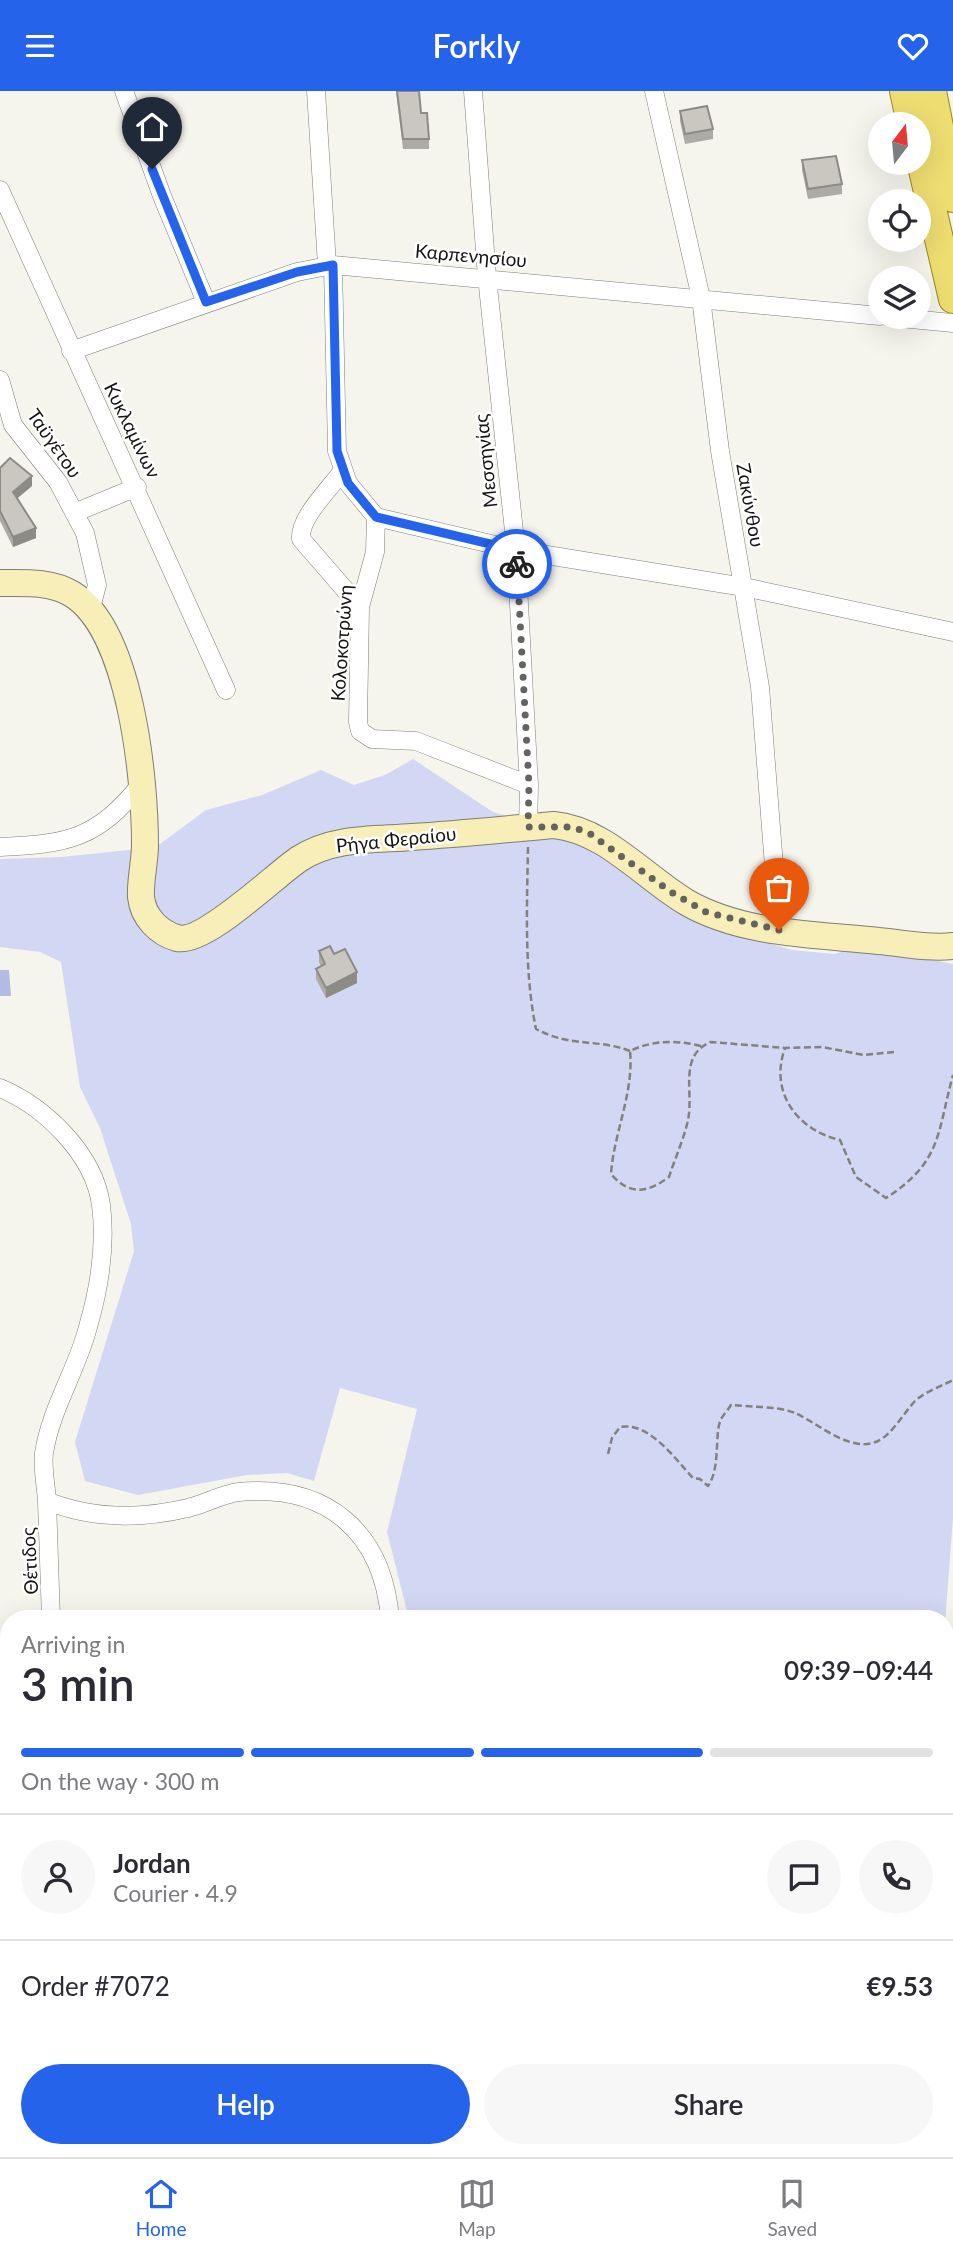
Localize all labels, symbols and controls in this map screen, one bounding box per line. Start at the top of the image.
text: Forkly [433,26,520,65]
icon: menu [21,27,59,65]
icon: heart [894,27,932,65]
pin [122,97,182,169]
icon: home [133,108,171,146]
north arrow [868,112,931,175]
map controls [868,112,931,329]
button: locate [868,189,931,252]
street label: Καρπενησίου [414,239,528,271]
button: layers [868,266,931,329]
street label: Κυκλαμίνων [100,378,166,482]
street label: Ταϋγέτου [23,404,87,482]
street label: Μεσσηνίας [469,413,501,509]
street label: Ζακύνθου [732,461,770,549]
courier [482,529,552,599]
icon: bike [498,545,536,583]
street label: Κολοκοτρώνη [325,584,357,702]
street label: Ρήγα Φεραίου [335,821,457,857]
pin [749,858,809,930]
icon: bag [760,869,798,907]
street label: Θέτιδος [16,1526,42,1595]
text: Arriving in [21,1630,125,1658]
text: 09:39–09:44 [784,1654,933,1686]
text: 3 min [21,1656,135,1711]
text: On the way · 300 m [21,1767,220,1795]
button: person [21,1840,95,1914]
button: chat [767,1840,841,1914]
button: phone [859,1840,933,1914]
text: Jordan [113,1847,191,1879]
text: Courier · 4.9 [113,1879,238,1907]
text: Order #7072 [21,1970,170,2002]
text: €9.53 [867,1970,933,2002]
button: Help [21,2064,470,2144]
button: Share [484,2064,933,2144]
tab: Home [136,2175,186,2240]
tab: Map [458,2175,496,2240]
tab: Saved [768,2175,817,2240]

